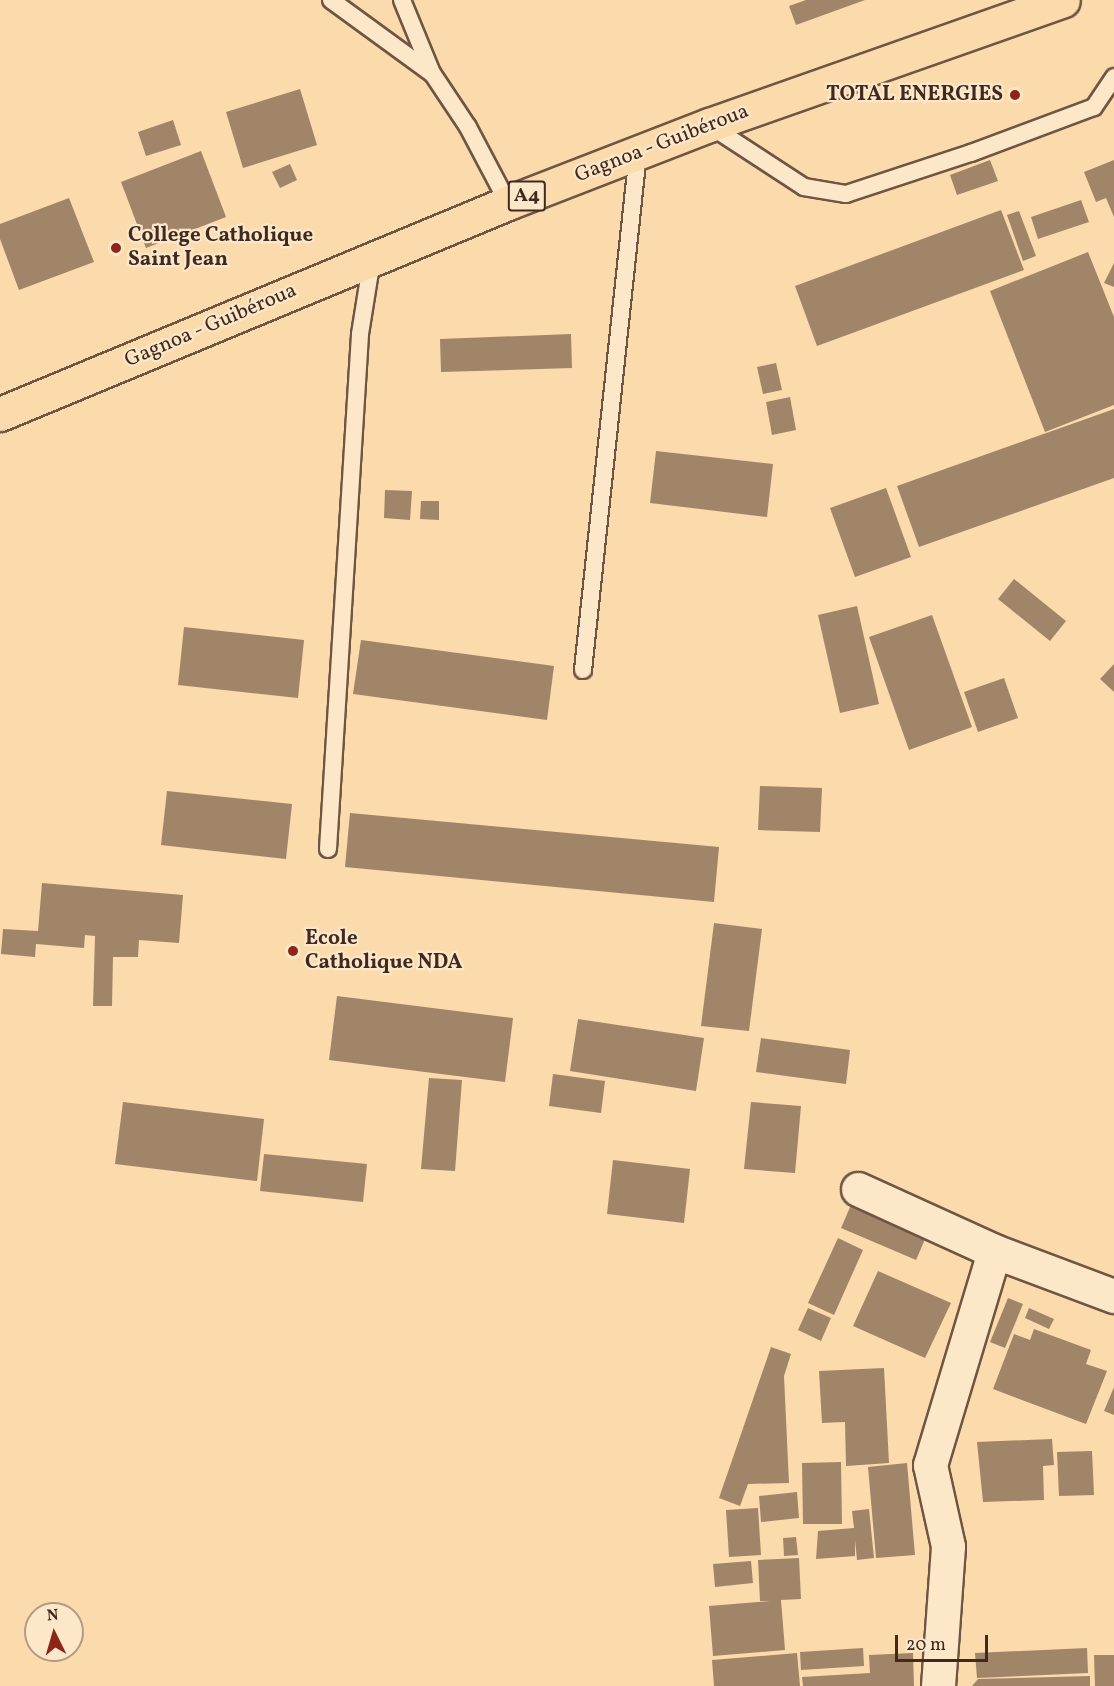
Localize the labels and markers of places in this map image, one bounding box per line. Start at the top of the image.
place label: TOTAL ENERGIES [826,82,1003,108]
marker: TOTAL ENERGIES [1008,88,1022,102]
place label: College Catholique Saint Jean [128,223,313,273]
marker: College Catholique Saint Jean [109,241,123,255]
place label: Ecole Catholique NDA [305,926,462,976]
marker: Ecole Catholique NDA [286,944,300,958]

